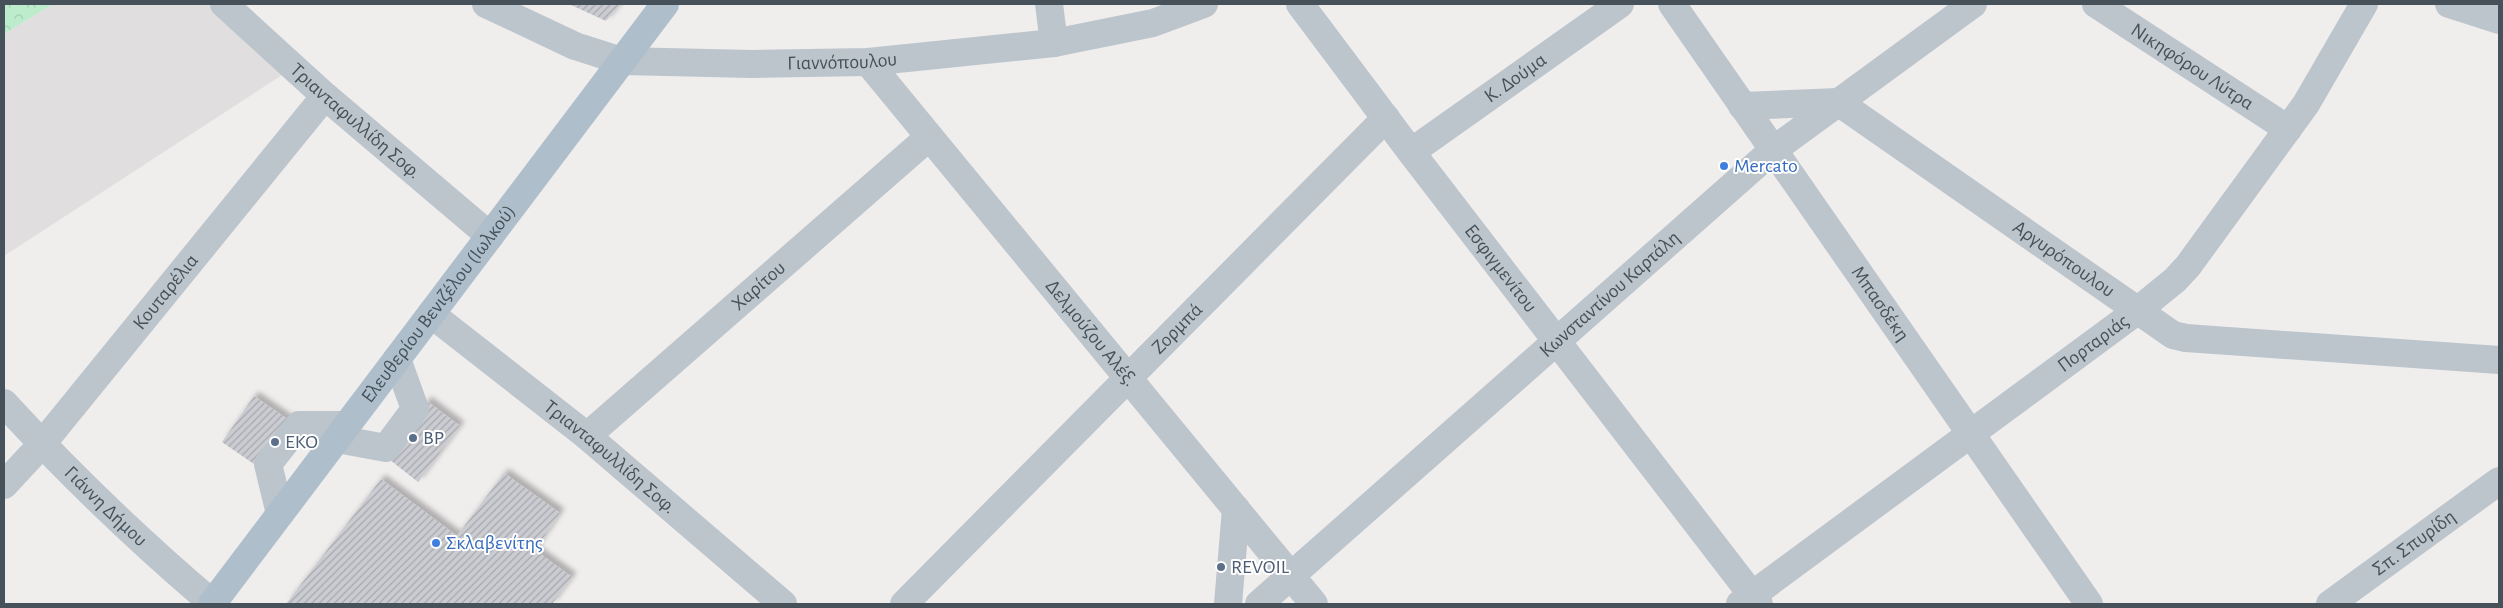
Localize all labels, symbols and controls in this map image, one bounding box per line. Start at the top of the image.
street label: Νικηφόρου Λύτρα [2127,20,2257,114]
street label: Γιαννόπουλου [787,49,898,73]
street label: Κ. Δούμα [1481,49,1550,107]
street label: Τριανταφυλλίδη Σοφ. [286,59,425,183]
place label: Mercato [1734,156,1798,176]
marker: Mercato [1718,160,1730,172]
street label: Ελευθερίου Βενιζέλου (Ιωλκού) [358,201,519,407]
street label: Αργυρόπουλου [2009,217,2118,301]
street label: Εσφιγμενίτου [1461,221,1541,316]
street label: Κωνσταντίνου Καρτάλη [1536,227,1684,361]
street label: Κουταρέλια [129,250,202,333]
street label: Χαρίτου [728,257,789,314]
street label: Μπασδέκη [1847,263,1913,345]
street label: Δελμούζου Αλέξ. [1042,276,1141,390]
street label: Ζορμπά [1148,299,1206,358]
street label: Πορταριάς [2054,311,2133,376]
street label: Τριανταφυλλίδη Σοφ. [540,396,680,518]
place label: BP [423,428,444,448]
place label: EKO [285,432,318,452]
marker: BP [407,432,419,444]
marker: EKO [269,436,281,448]
street label: Γιάννη Δήμου [60,462,151,550]
street label: Σπ. Σπυρίδη [2369,506,2459,579]
place label: Σκλαβενίτης [446,533,543,553]
marker: Σκλαβενίτης [430,537,442,549]
place label: REVOIL [1231,557,1290,577]
marker: REVOIL [1215,561,1227,573]

